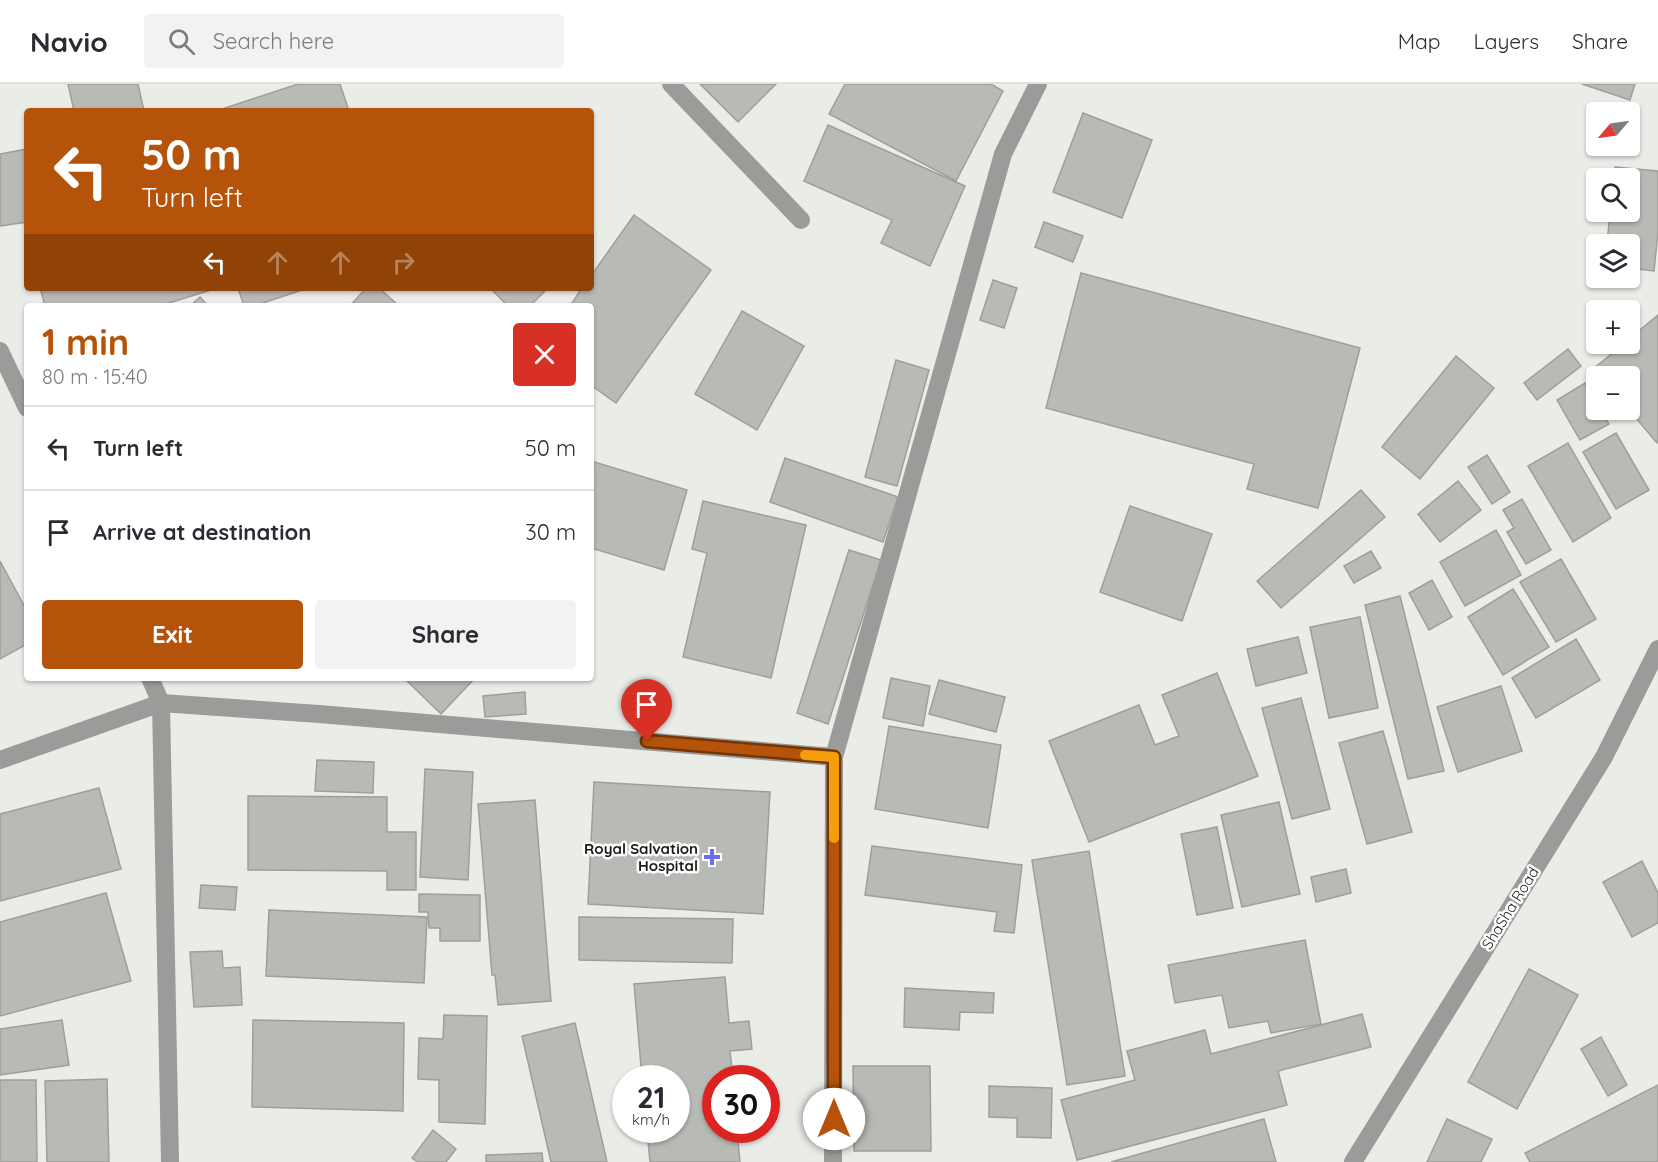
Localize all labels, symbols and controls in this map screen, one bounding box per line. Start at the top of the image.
search box [144,14,564,68]
text: Navio [30,24,108,59]
icon: search [165,25,198,58]
text: Search here [213,27,334,55]
text: Map [1398,28,1441,54]
text: Layers [1474,28,1539,54]
text: Share [1572,28,1628,54]
north arrow [1586,102,1640,156]
map controls [1586,102,1640,420]
text: 50 m [141,128,241,181]
icon: left [42,132,120,210]
button: search [1586,168,1640,222]
text: Turn left [141,180,243,214]
button: layers [1586,234,1640,288]
icon: left [198,246,231,279]
icon: ahead [261,246,294,279]
icon: ahead [324,246,357,279]
icon: right [387,246,420,279]
button: + [1586,300,1640,354]
text: 1 min [42,319,129,364]
button: close [513,323,576,386]
text: 80 m · 15:40 [42,364,148,389]
button: − [1586,366,1640,420]
icon: left [42,432,75,465]
text: Turn left [93,434,183,462]
text: 50 m [525,434,576,462]
icon: arrive [42,516,75,549]
text: Arrive at destination [93,518,311,546]
text: 30 m [525,518,576,546]
button: Exit [42,600,303,669]
button: Share [315,600,576,669]
pin [621,679,672,741]
icon: arrive [630,688,663,721]
place label: Royal Salvation Hospital [584,839,698,875]
marker: Royal Salvation Hospital [703,848,721,866]
street label: ShaSha Road [1477,863,1543,953]
speed limit sign: 30 [702,1065,780,1143]
text: 21 [637,1078,665,1116]
position arrow [802,1087,866,1151]
text: km/h [632,1110,670,1129]

